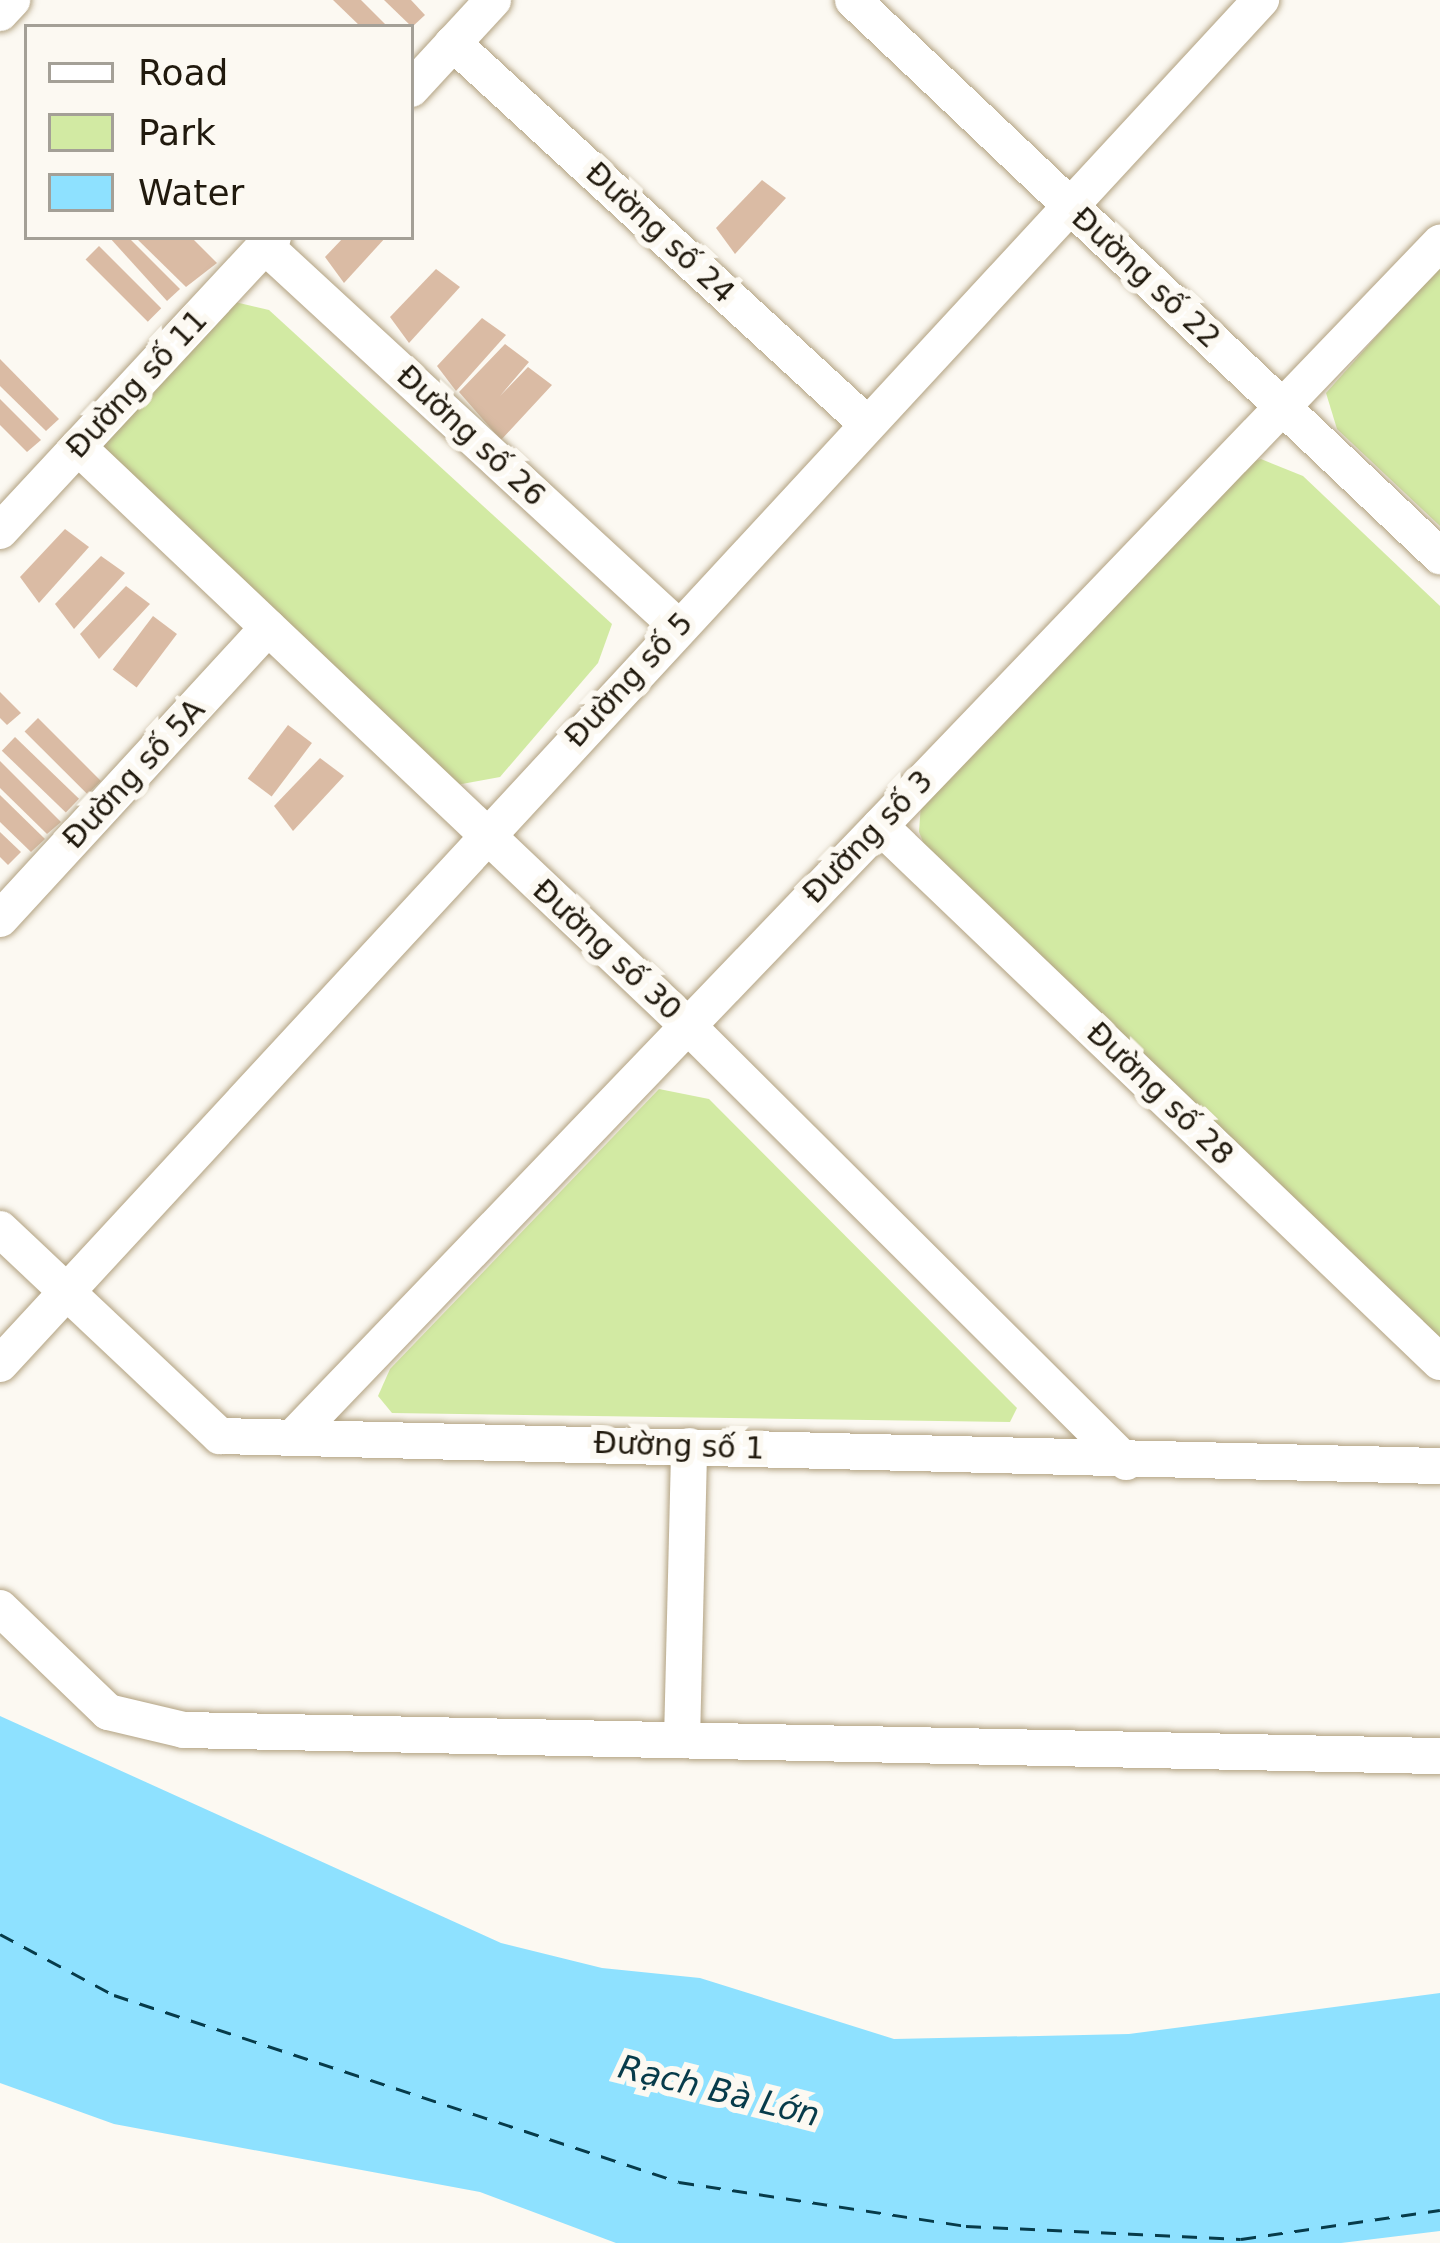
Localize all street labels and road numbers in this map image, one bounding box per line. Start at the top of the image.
street label: Đường số 24 [578,155,742,311]
street label: Đường số 22 [1064,200,1228,356]
street label: Đường số 11 [59,302,215,466]
street label: Đường số 26 [389,358,553,514]
street label: Đường số 5 [558,605,700,755]
street label: Đường số 5A [56,692,212,856]
street label: Đường số 3 [796,763,940,911]
street label: Đường số 30 [525,872,689,1028]
street label: Đường số 28 [1079,1015,1241,1173]
street label: Đường số 1 [593,1425,765,1467]

